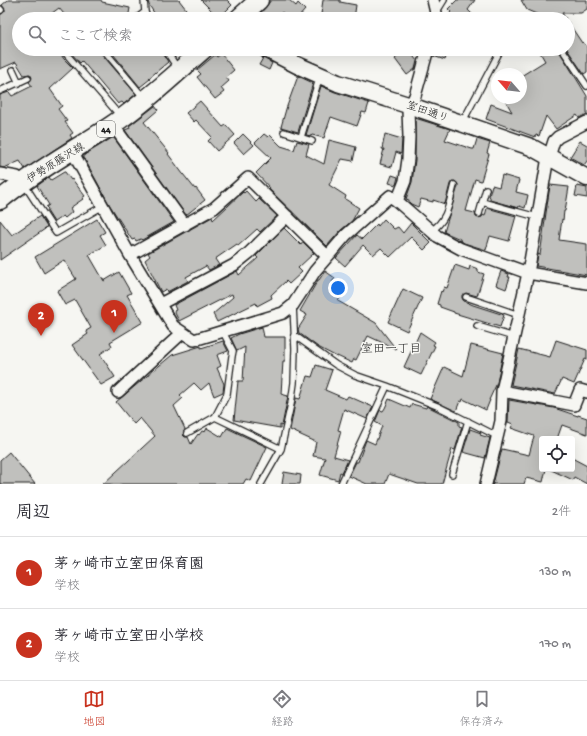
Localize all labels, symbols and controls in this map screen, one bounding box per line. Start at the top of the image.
search box [12,12,575,56]
icon: search [26,23,48,45]
text: ここで検索 [58,28,133,46]
north arrow [491,68,527,104]
street label: 室田通り [405,99,450,126]
road number: 44 [97,121,115,137]
street label: 伊勢原藤沢線 [24,140,87,186]
your location [328,278,348,298]
pin: 1 [101,300,127,333]
pin: 2 [28,303,54,336]
district label: 室田一丁目 [361,342,421,357]
map controls [539,436,575,472]
button: locate [539,436,575,472]
text: 周辺 [16,504,50,524]
text: 2件 [552,505,571,520]
text: 茅ヶ崎市立室田保育園 [54,556,204,574]
text: 1 [26,565,32,580]
text: 130 m [539,565,571,580]
text: 学校 [54,579,80,594]
text: 茅ヶ崎市立室田小学校 [54,628,204,646]
text: 2 [26,637,32,652]
text: 170 m [539,637,571,652]
text: 学校 [54,651,80,666]
tab: 地図 [83,688,105,729]
tab: 経路 [271,688,293,729]
tab: 保存済み [460,688,504,729]

